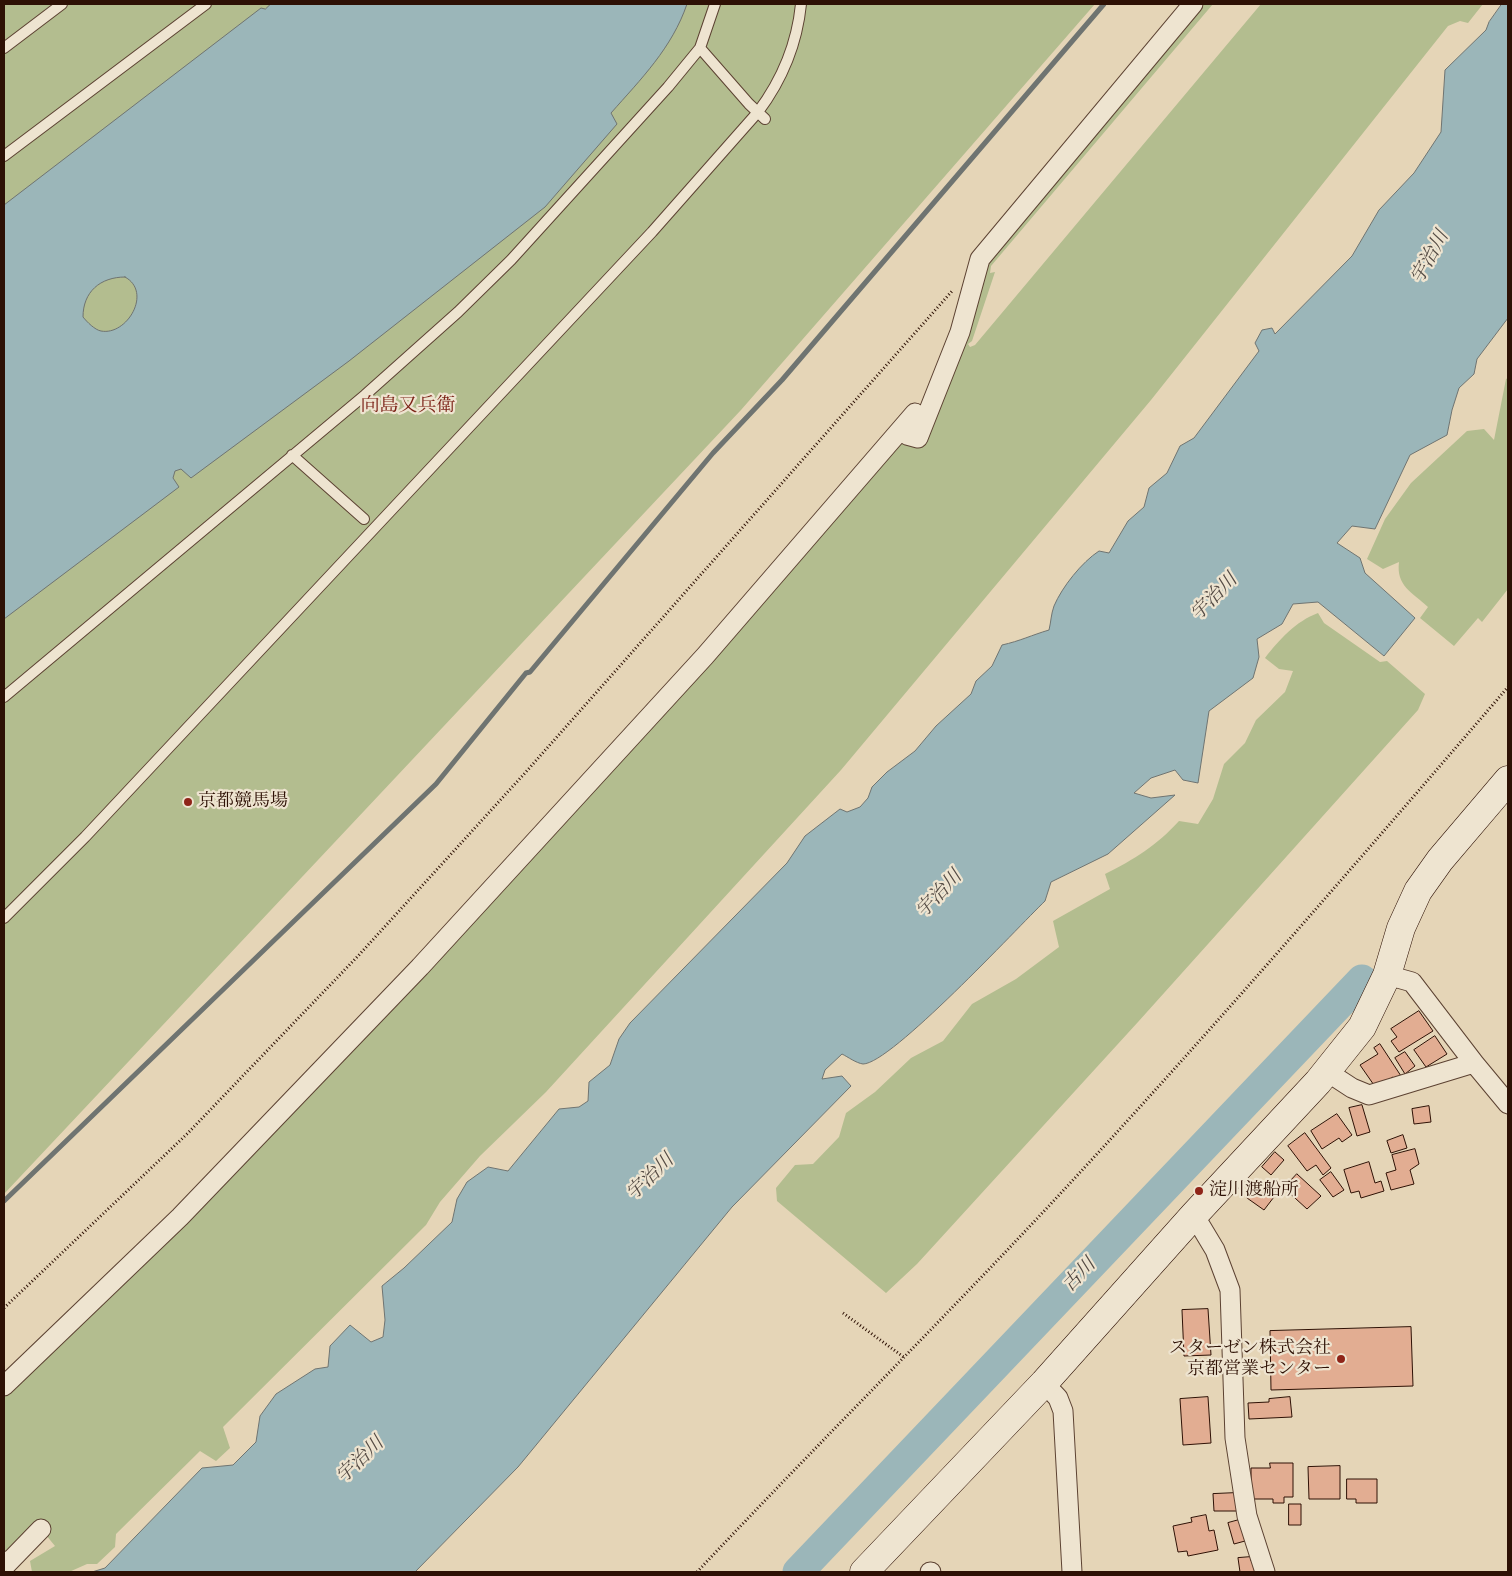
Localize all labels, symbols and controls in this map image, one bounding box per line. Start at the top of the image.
water label: 宇治川 [1407,228,1455,288]
district label: 向島又兵衛 [361,396,455,418]
water label: 宇治川 [1187,570,1243,626]
place label: 京都競馬場 [198,791,288,813]
marker: 京都競馬場 [182,796,194,808]
water label: 宇治川 [912,866,968,924]
water label: 宇治川 [623,1150,679,1206]
place label: 淀川渡船所 [1209,1180,1299,1202]
marker: 淀川渡船所 [1193,1185,1205,1197]
water label: 古川 [1059,1254,1101,1298]
place label: スターゼン株式会社 京都営業センター [1169,1338,1331,1380]
marker: スターゼン株式会社 京都営業センター [1335,1353,1347,1365]
water label: 宇治川 [333,1433,389,1489]

